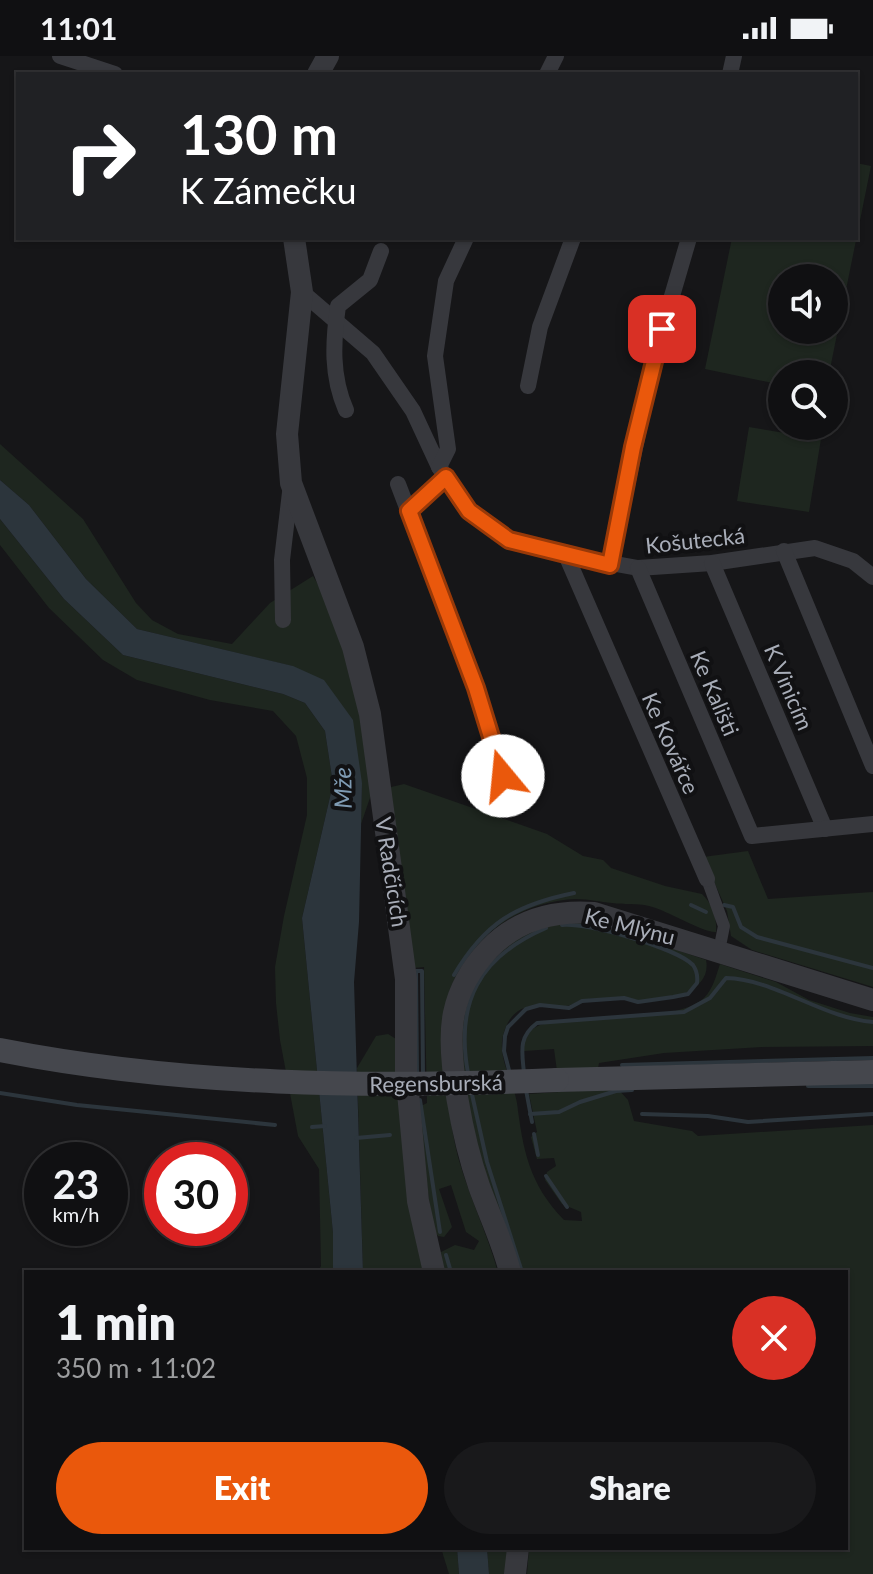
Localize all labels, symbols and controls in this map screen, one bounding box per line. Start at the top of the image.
text: 11:01 [40,10,117,46]
text: 130 m [180,100,338,167]
icon: right [48,104,152,208]
text: K Zámečku [180,168,357,212]
map controls [768,264,848,440]
button: sound [768,264,848,344]
pin [628,295,696,363]
icon: arrive [640,307,684,351]
button: search [768,360,848,440]
street label: Košutecká [644,521,746,559]
street label: K Vinicím [759,640,819,734]
street label: Ke Kališti [685,646,745,740]
street label: Ke Kovářce [637,688,705,798]
position arrow [461,734,545,818]
water label: Mže [327,767,357,809]
street label: V Radčicích [370,815,414,929]
street label: Ke Mlýnu [582,902,678,950]
street label: Regensburská [369,1068,503,1098]
speed limit sign: 30 [144,1142,248,1246]
text: 23 [53,1160,99,1208]
text: km/h [53,1202,99,1226]
text: 1 min [56,1293,176,1350]
button: close [732,1296,816,1380]
text: 350 m · 11:02 [56,1352,216,1384]
button: Exit [56,1442,428,1534]
button: Share [444,1442,816,1534]

